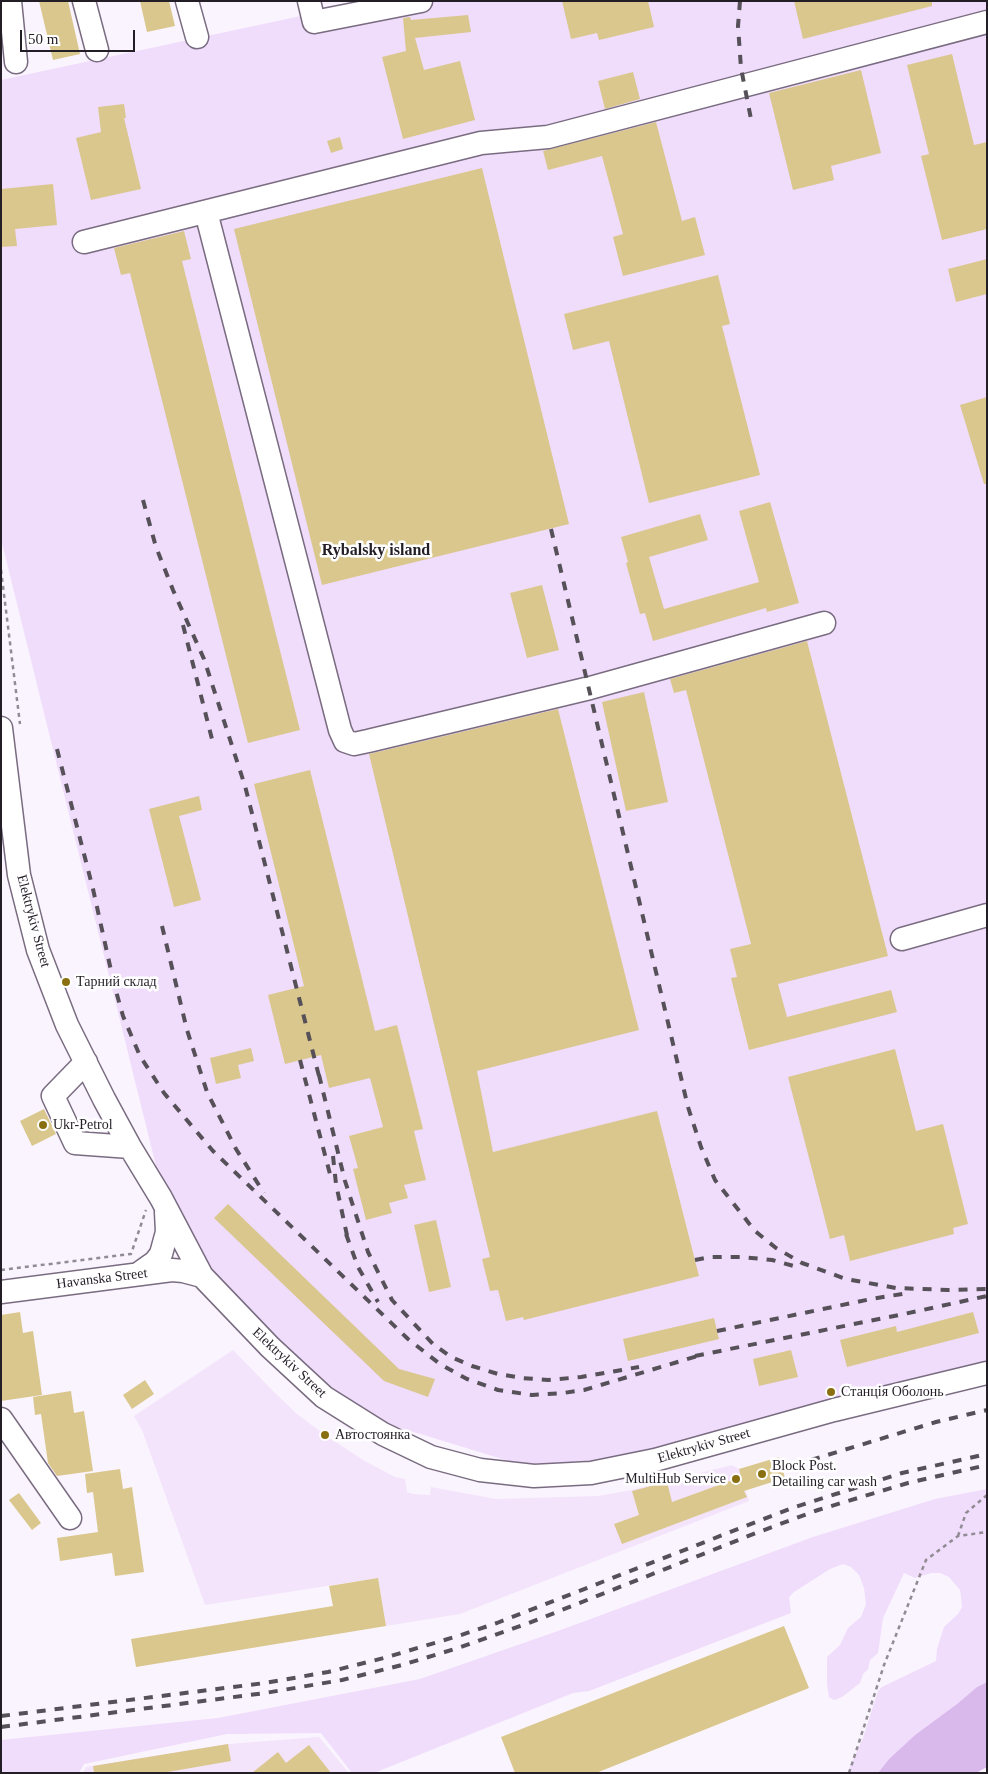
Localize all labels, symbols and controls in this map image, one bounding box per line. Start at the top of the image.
scale bar [22,20,138,52]
text: 50 m [28,31,58,47]
district label: Rybalsky island [322,541,430,561]
street label: Elektrykiv Street [13,873,53,969]
place label: Тарний склад [76,974,157,990]
marker: Тарний склад [60,976,72,988]
place label: Ukr-Petrol [53,1117,113,1133]
marker: Ukr-Petrol [37,1119,49,1131]
street label: Havanska Street [56,1265,148,1293]
street label: Elektrykiv Street [248,1324,330,1402]
place label: Cтанція Оболонь [841,1384,944,1400]
marker: Cтанція Оболонь [825,1386,837,1398]
street label: Elektrykiv Street [656,1425,752,1467]
place label: Автостоянка [335,1427,410,1443]
marker: Автостоянка [319,1429,331,1441]
place label: Block Post. Detailing car wash [772,1458,877,1490]
marker: Block Post. Detailing car wash [756,1468,768,1480]
place label: MultiHub Service [625,1471,726,1487]
marker: MultiHub Service [730,1473,742,1485]

